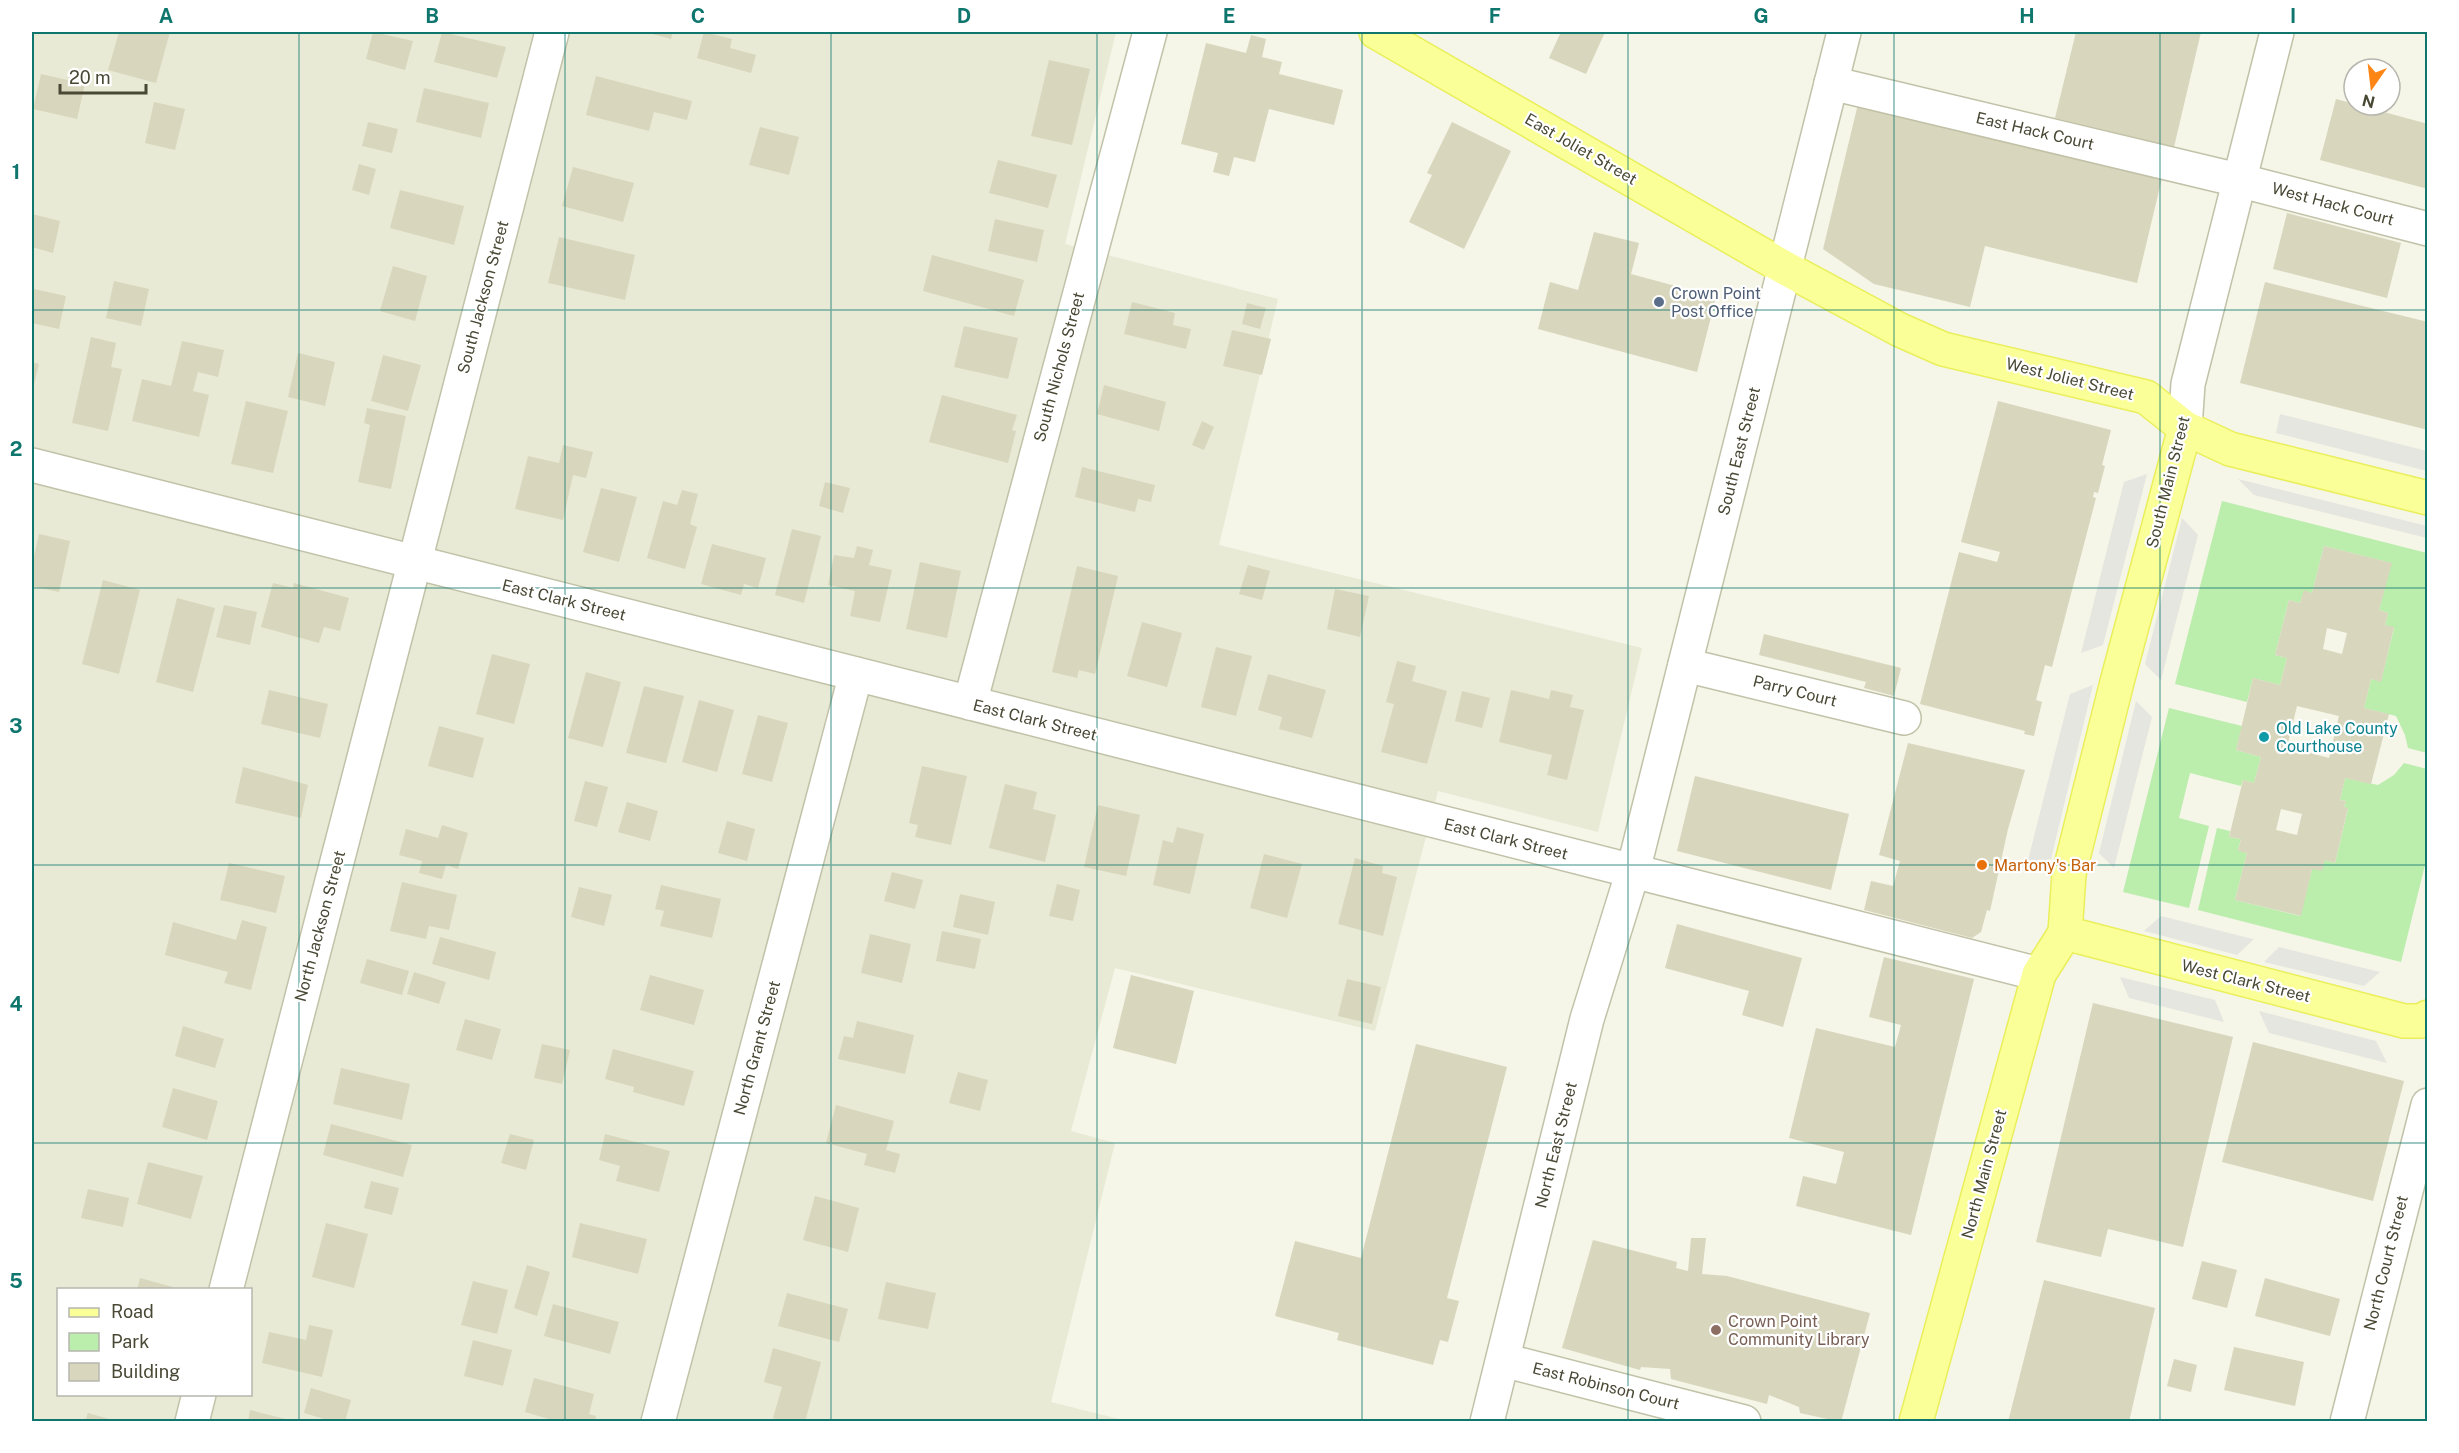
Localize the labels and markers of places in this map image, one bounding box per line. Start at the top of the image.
place label: Crown Point Post Office [1671,284,1761,321]
marker: Crown Point Post Office [1652,295,1666,309]
place label: Old Lake County Courthouse [2276,719,2398,756]
marker: Old Lake County Courthouse [2257,730,2271,744]
place label: Martony's Bar [1994,856,2096,875]
marker: Martony's Bar [1975,858,1989,872]
place label: Crown Point Community Library [1728,1312,1870,1349]
marker: Crown Point Community Library [1709,1323,1723,1337]

